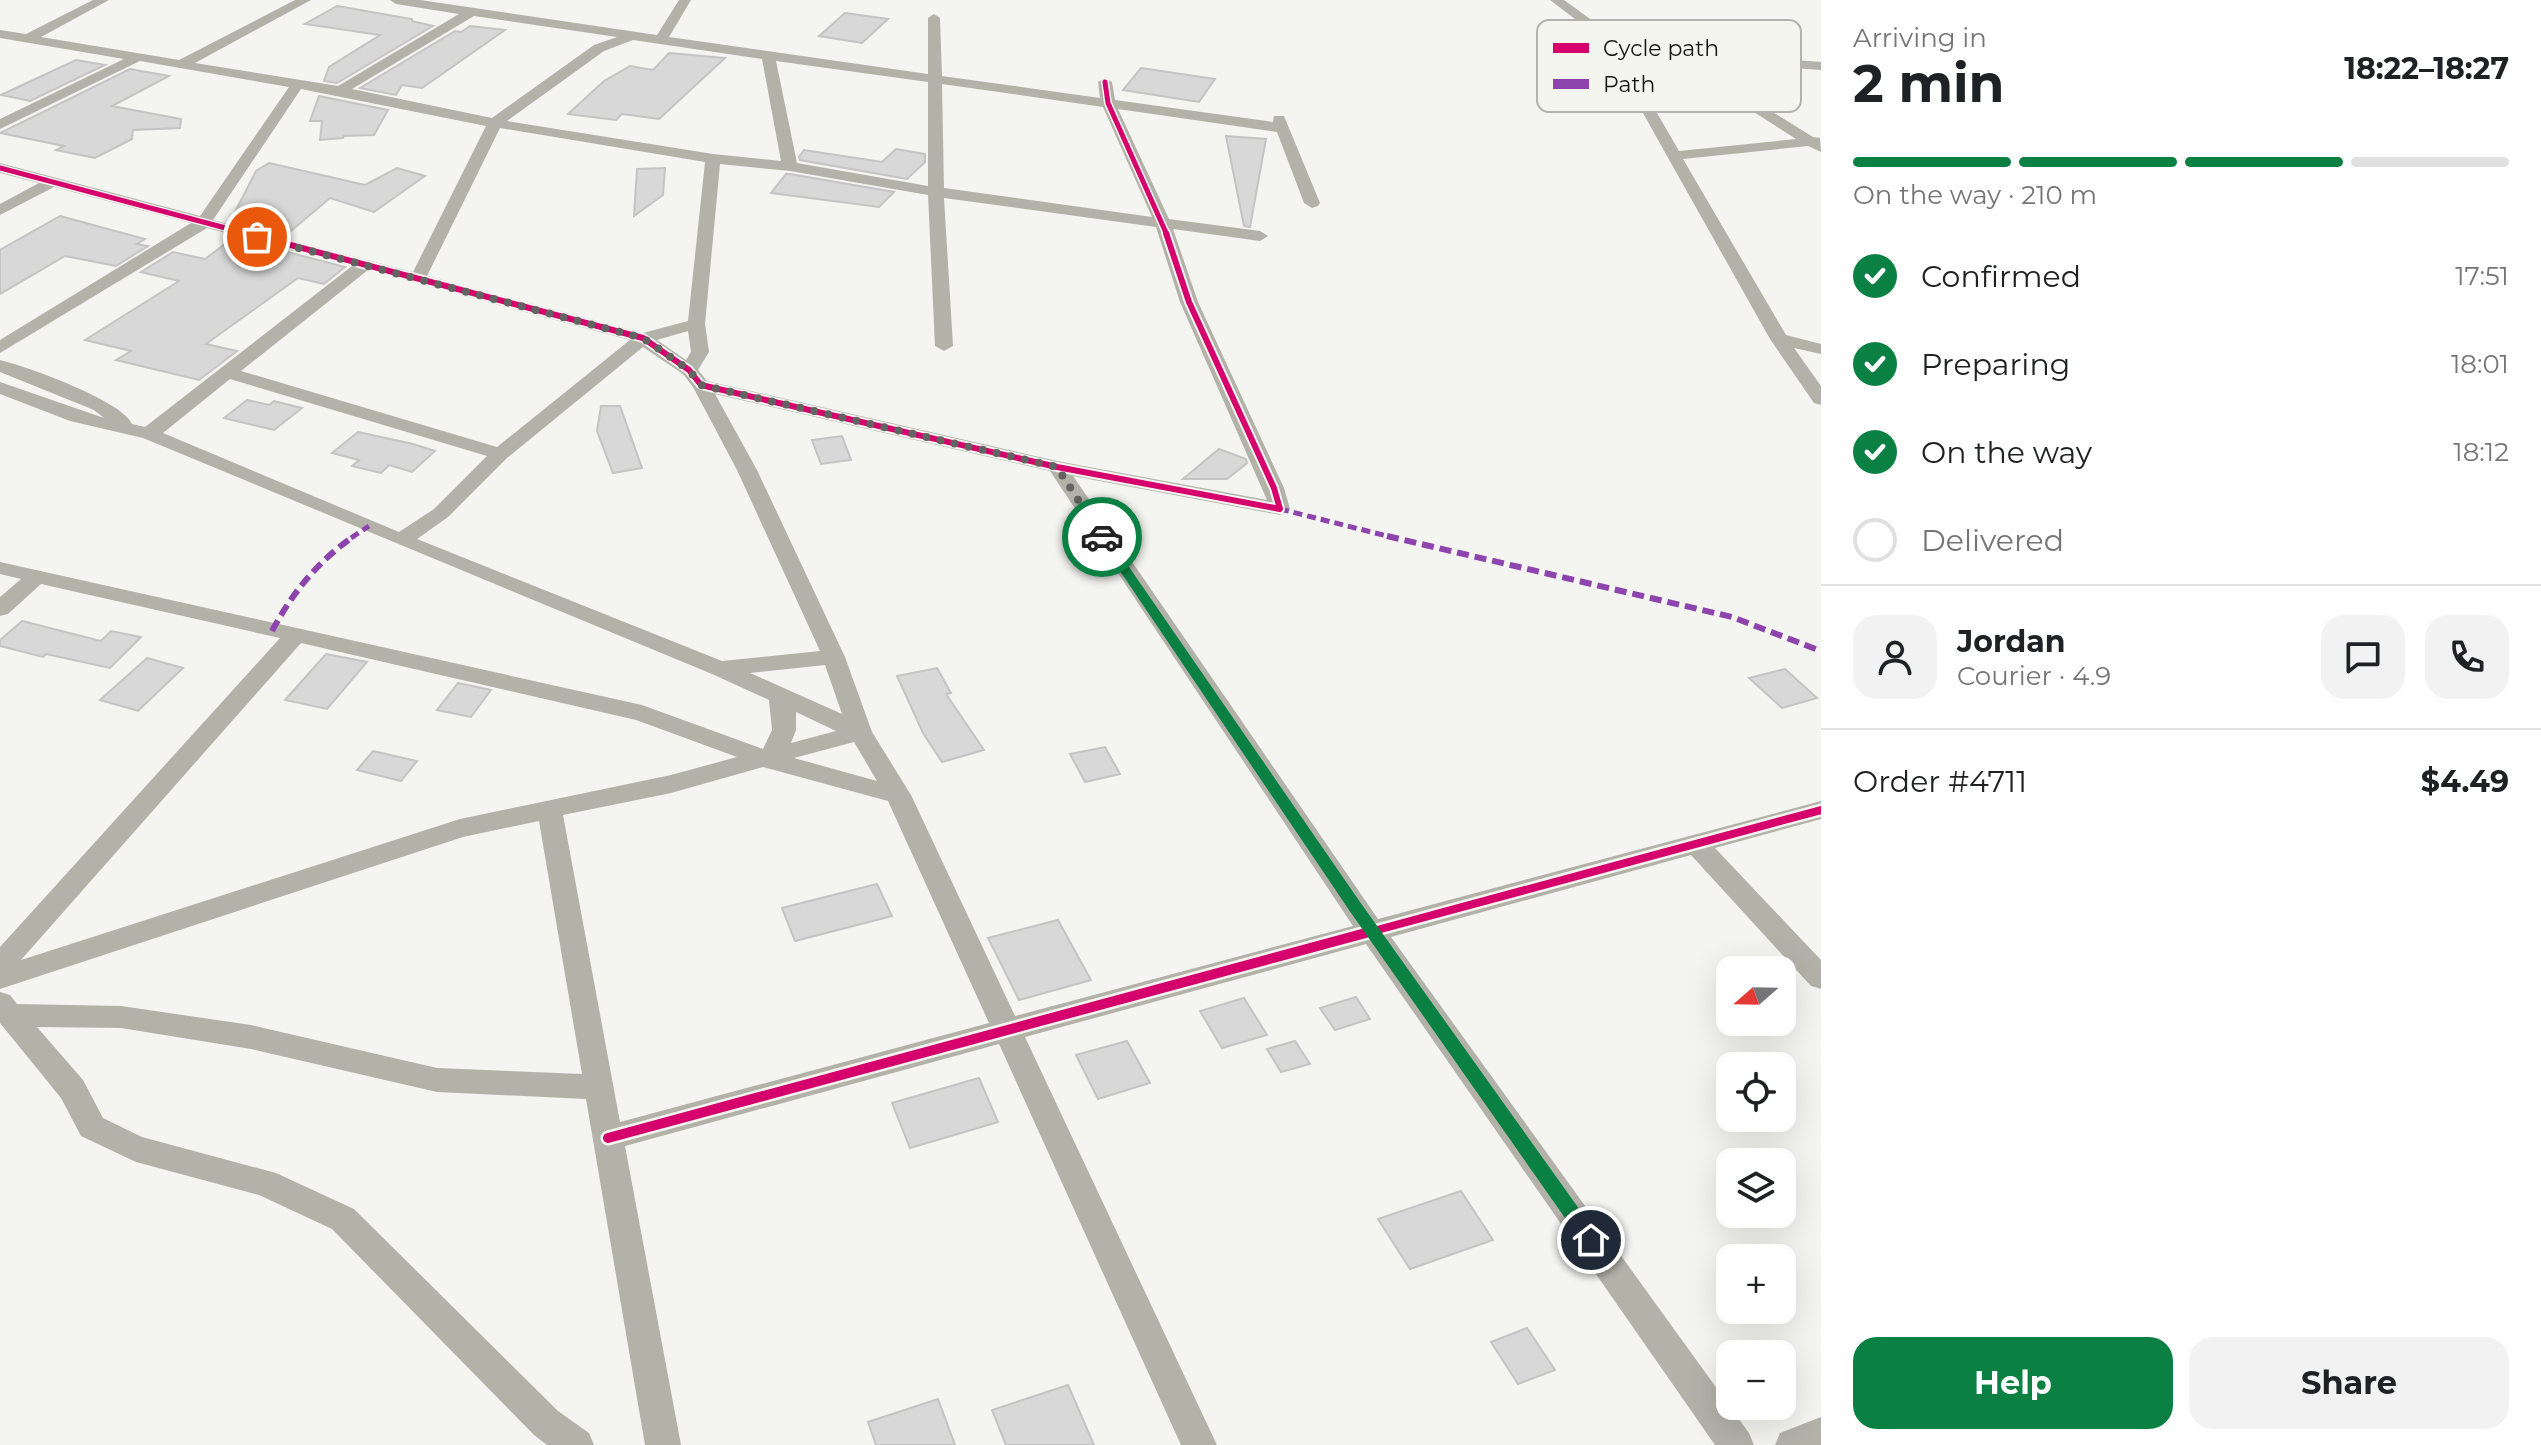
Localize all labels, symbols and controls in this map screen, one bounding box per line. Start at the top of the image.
legend [1537,20,1801,112]
text: Arriving in [1853,22,1987,54]
text: Cycle path [1603,35,1719,62]
text: 18:22–18:27 [2344,50,2509,87]
text: 2 min [1853,52,2005,115]
text: Path [1603,71,1655,98]
text: On the way · 210 m [1853,179,2097,211]
pin [223,203,291,271]
icon: bag [235,215,279,259]
icon: check [1853,254,1897,298]
text: Confirmed [1921,258,2081,295]
text: 17:51 [2455,260,2509,292]
icon: check [1853,342,1897,386]
text: Preparing [1921,346,2070,383]
text: 18:01 [2451,348,2509,380]
icon: check [1853,430,1897,474]
text: On the way [1921,434,2092,471]
text: 18:12 [2453,436,2509,468]
courier [1062,497,1142,577]
icon: car [1080,515,1124,559]
text: Delivered [1921,522,2064,559]
button: person [1853,615,1937,699]
button: chat [2321,615,2405,699]
button: phone [2425,615,2509,699]
text: Jordan [1957,623,2066,660]
text: Courier · 4.9 [1957,660,2111,692]
text: Order #4711 [1853,763,2027,800]
text: $4.49 [2421,763,2509,800]
north arrow [1716,956,1796,1036]
map controls [1716,956,1796,1420]
button: locate [1716,1052,1796,1132]
button: layers [1716,1148,1796,1228]
pin [1557,1206,1625,1274]
icon: home [1569,1218,1613,1262]
button: + [1716,1244,1796,1324]
button: Help [1853,1337,2173,1429]
button: Share [2189,1337,2509,1429]
button: − [1716,1340,1796,1420]

